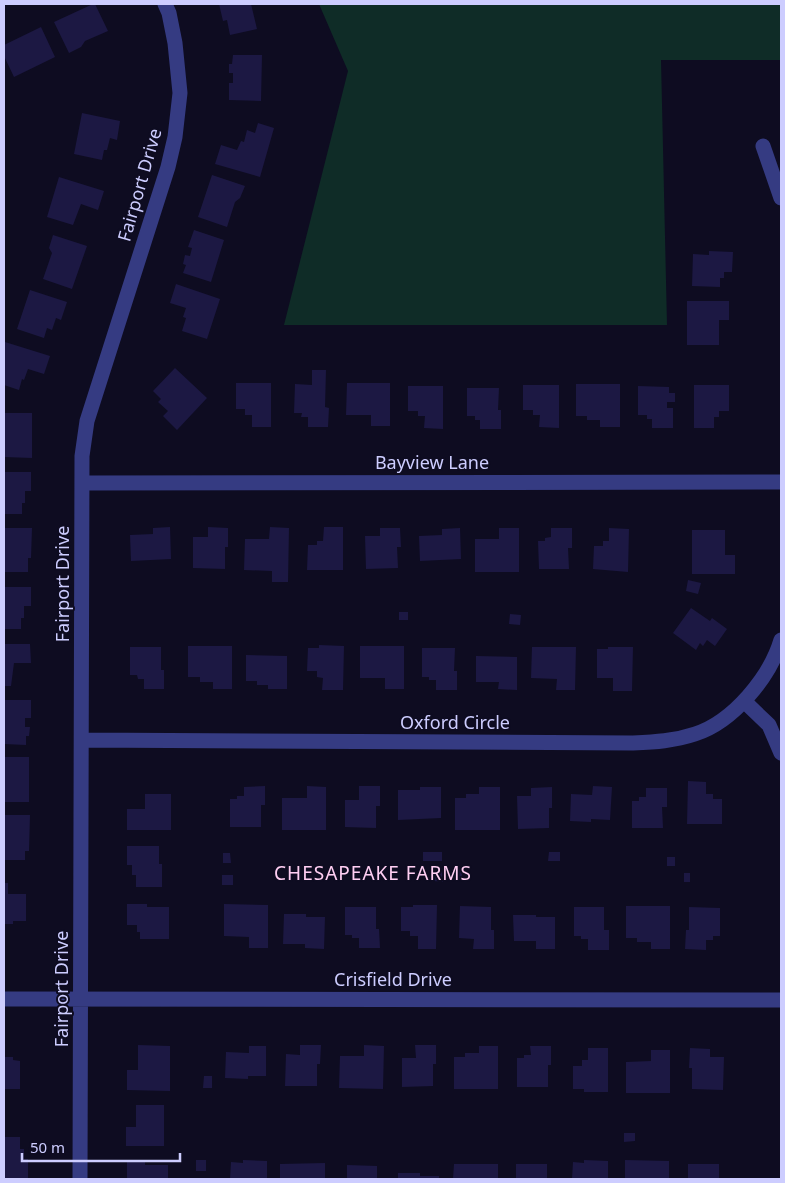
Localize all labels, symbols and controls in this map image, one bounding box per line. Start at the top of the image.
street label: Fairport Drive [111,125,167,244]
street label: Bayview Lane [375,450,489,474]
street label: Fairport Drive [50,526,74,642]
street label: Oxford Circle [400,710,510,734]
district label: CHESAPEAKE FARMS [274,860,472,886]
street label: Fairport Drive [49,931,73,1047]
street label: Crisfield Drive [334,967,452,991]
scale bar [22,1130,180,1162]
text: 50 m [30,1137,65,1157]

